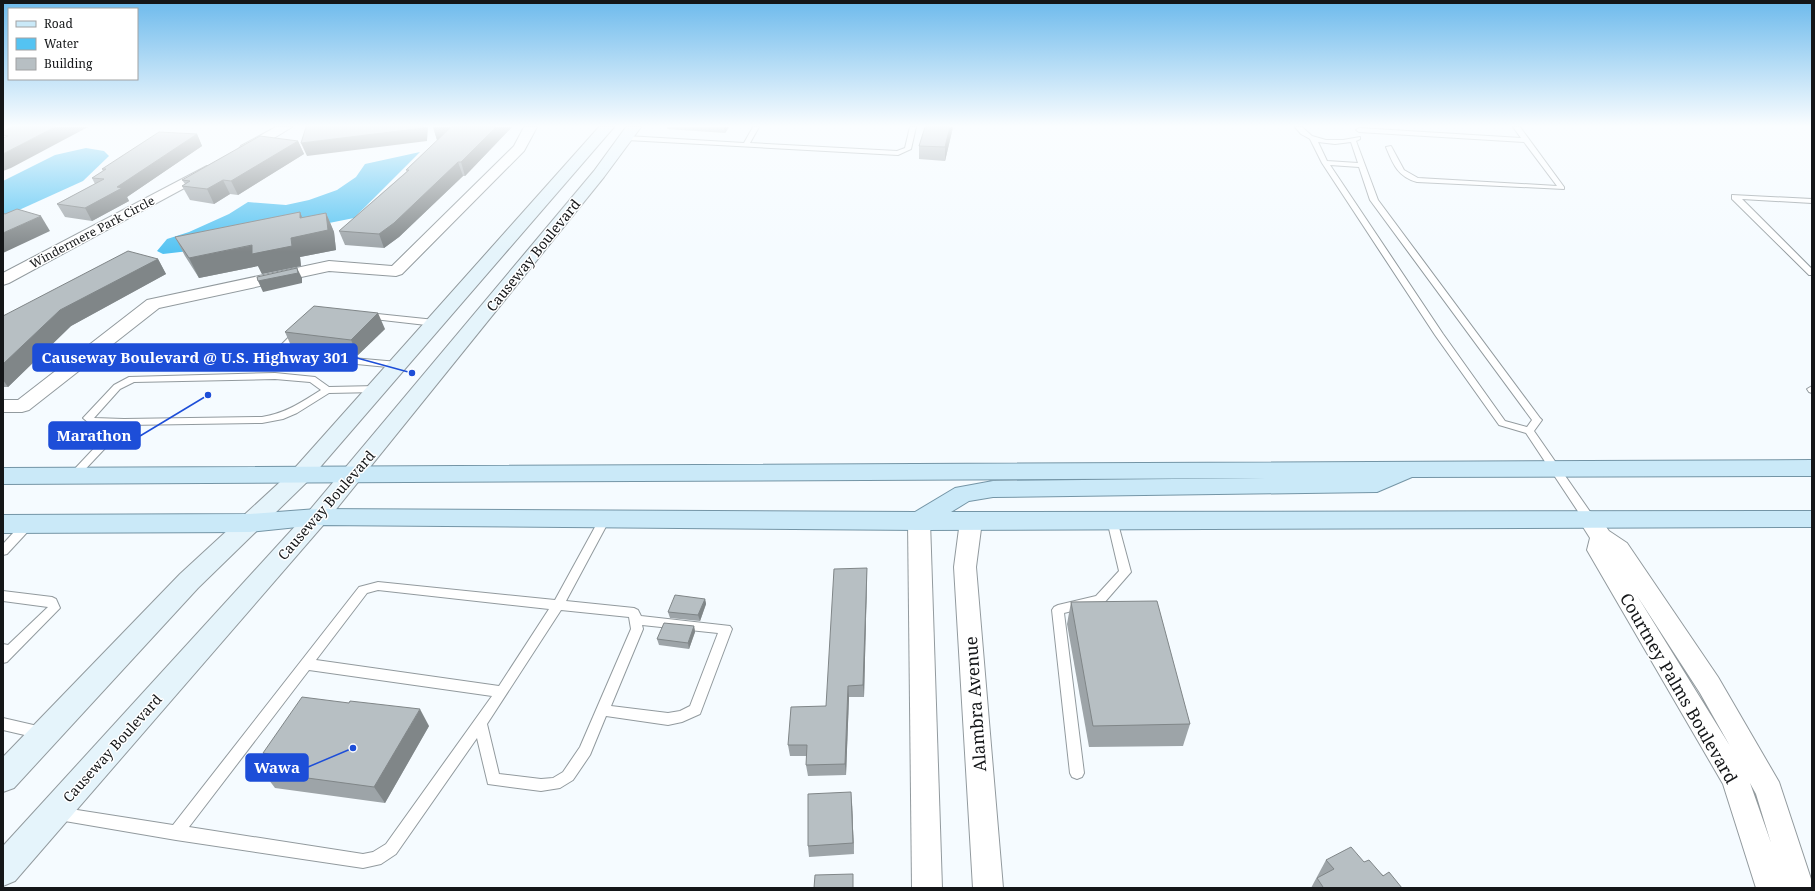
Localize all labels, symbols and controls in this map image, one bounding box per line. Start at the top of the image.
legend [8,8,138,80]
text: Road [44,15,74,32]
text: Water [44,35,79,52]
text: Building [44,55,93,72]
street label: Windermere Park Circle [27,192,157,272]
street label: Causeway Boulevard [482,194,585,315]
callout: Causeway Boulevard @ U.S. Highway 301 [33,344,357,371]
text: Causeway Boulevard @ U.S. Highway 301 [41,347,349,367]
callout: Marathon [49,422,140,449]
text: Marathon [56,425,132,445]
street label: Causeway Boulevard [273,446,379,564]
street label: Courtney Palms Boulevard [1615,589,1743,788]
street label: Alambra Avenue [959,635,991,773]
street label: Causeway Boulevard [58,690,166,806]
callout: Wawa [246,754,308,781]
text: Wawa [254,757,300,777]

